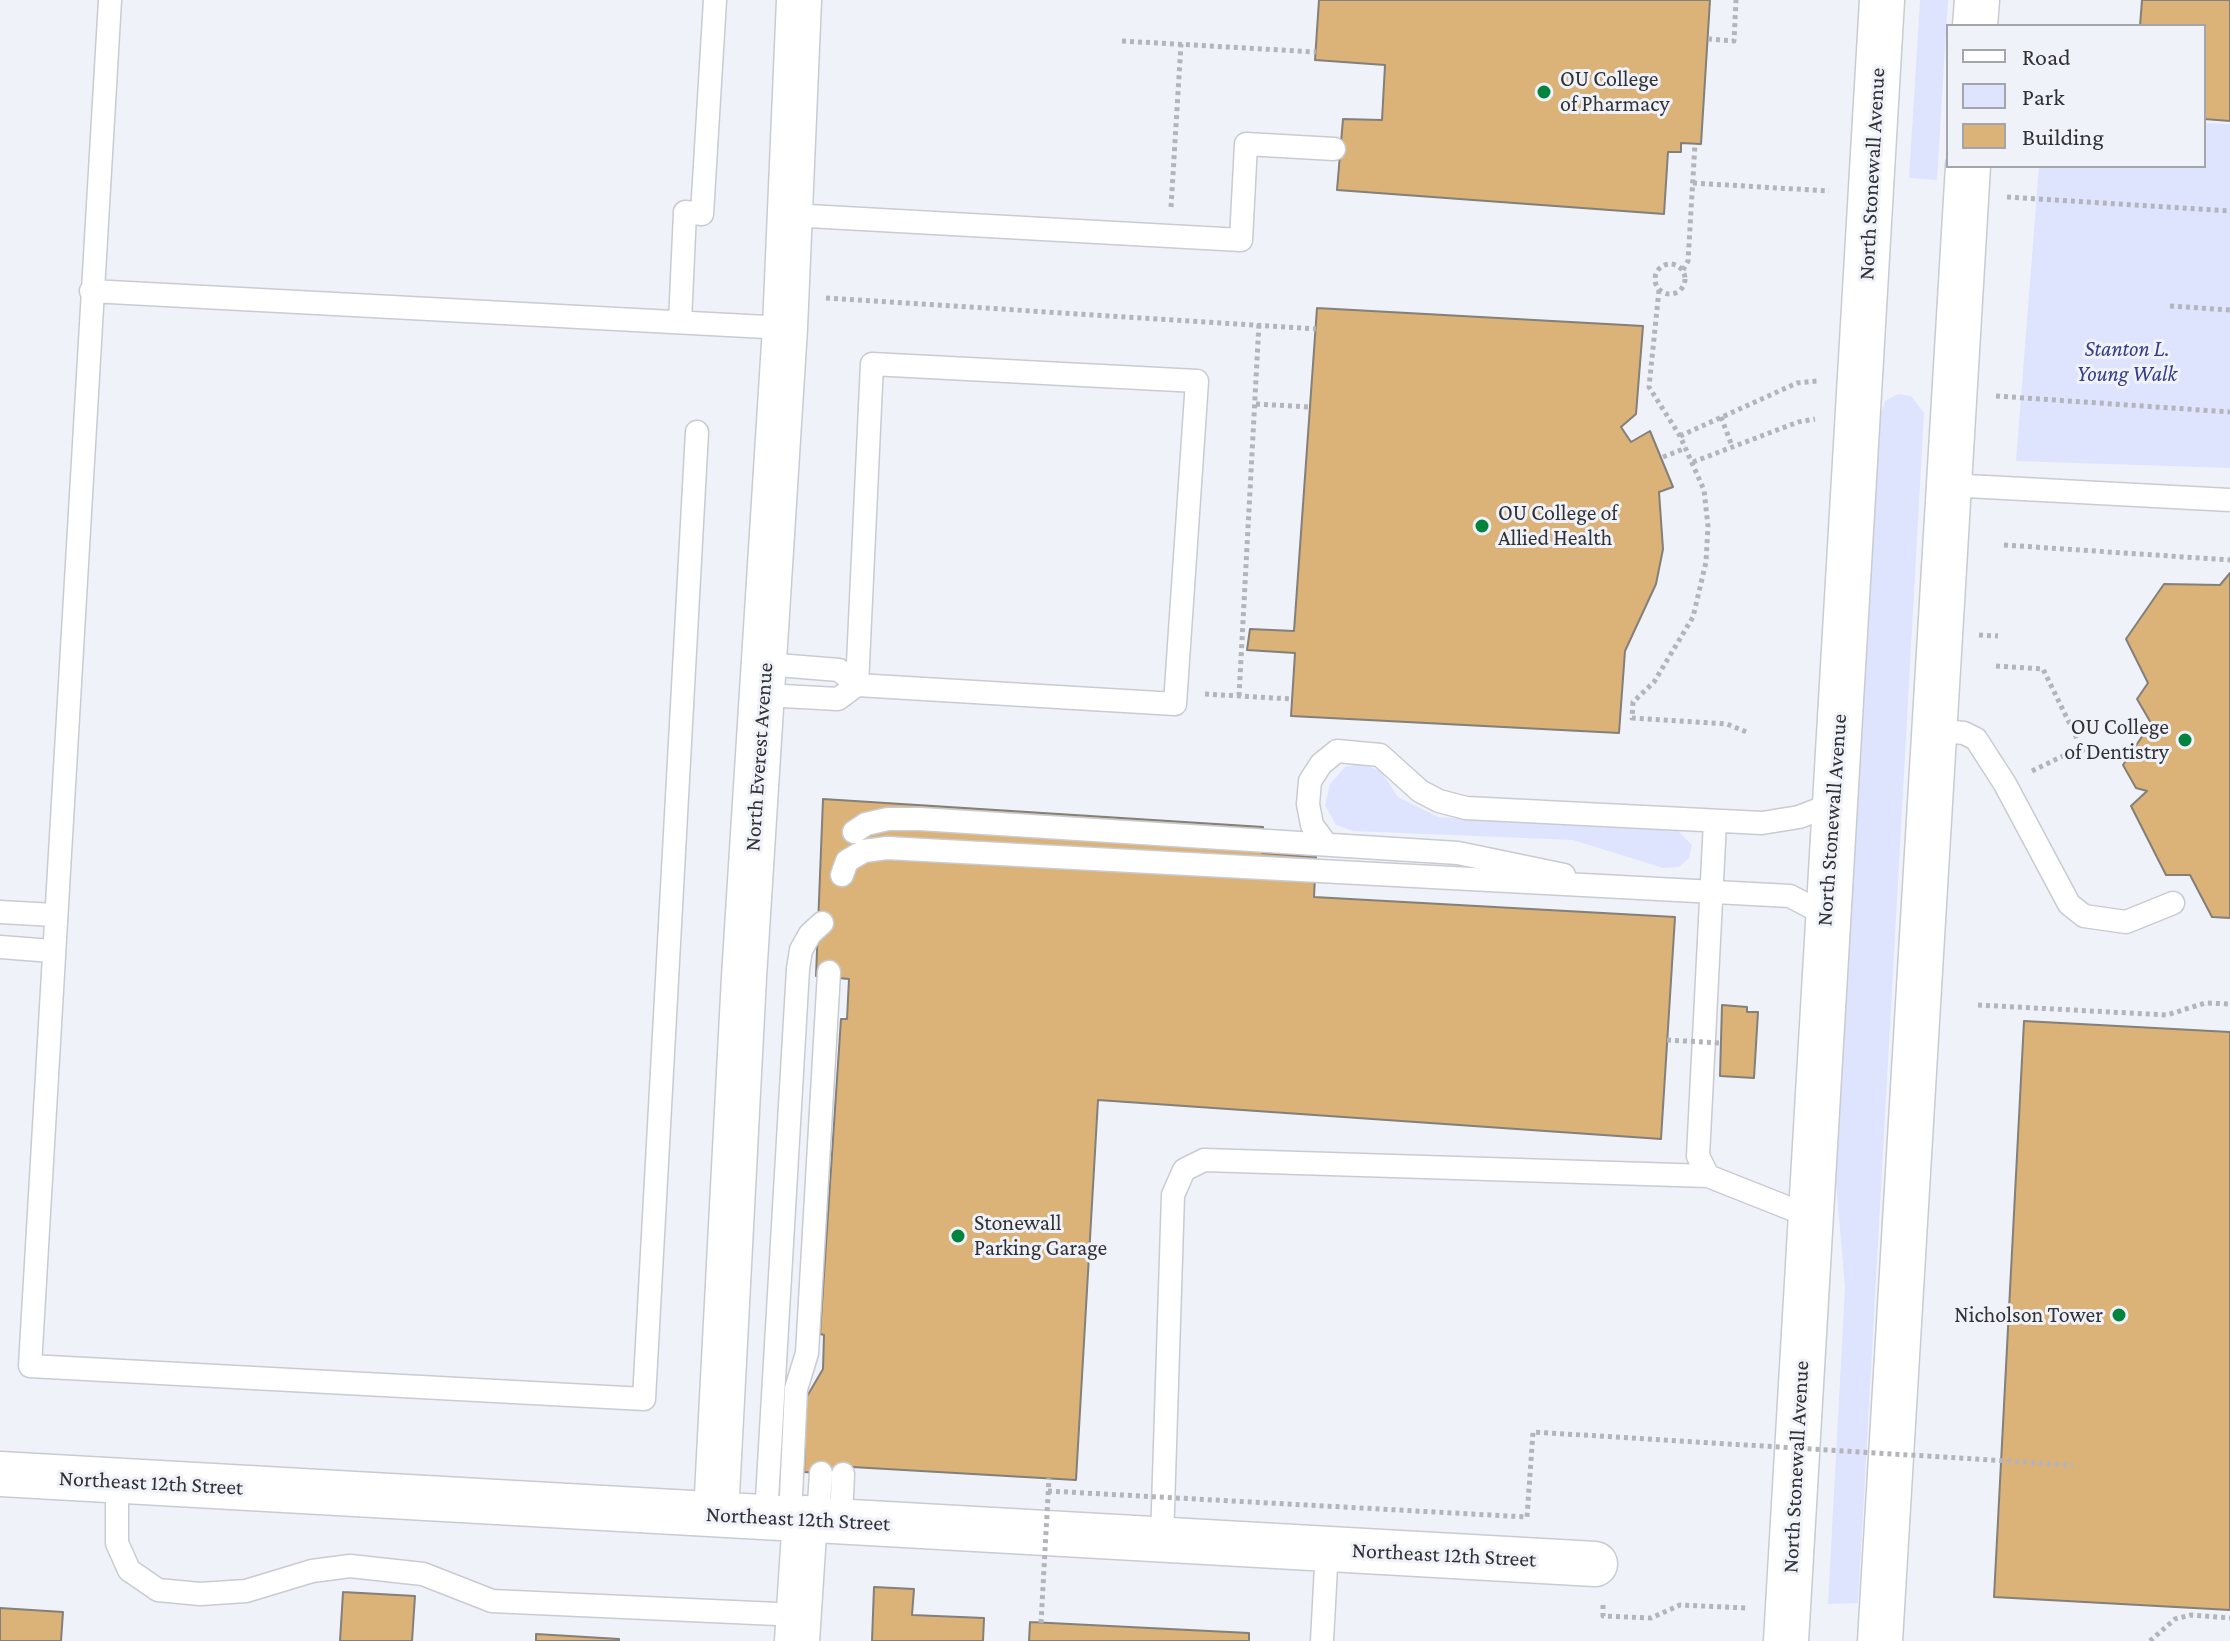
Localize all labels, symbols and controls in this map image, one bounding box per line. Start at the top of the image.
legend [1946,24,2206,168]
text: Road [2022,43,2071,70]
place label: OU College of Pharmacy [1560,66,1670,118]
street label: North Stonewall Avenue [1853,67,1891,281]
marker: OU College of Pharmacy [1535,83,1553,101]
text: Park [2022,83,2065,110]
text: Building [2022,123,2104,150]
park label: Stanton L. Young Walk [2077,336,2177,388]
place label: OU College of Allied Health [1498,500,1618,552]
marker: OU College of Allied Health [1473,517,1491,535]
street label: North Everest Avenue [739,662,779,852]
street label: North Stonewall Avenue [1811,713,1853,927]
place label: OU College of Dentistry [2064,714,2169,766]
marker: OU College of Dentistry [2176,731,2194,749]
place label: Stonewall Parking Garage [974,1210,1107,1262]
marker: Stonewall Parking Garage [949,1227,967,1245]
place label: Nicholson Tower [1954,1302,2103,1328]
marker: Nicholson Tower [2110,1306,2128,1324]
street label: North Stonewall Avenue [1777,1360,1815,1574]
street label: Northeast 12th Street [58,1465,244,1501]
street label: Northeast 12th Street [705,1501,891,1537]
street label: Northeast 12th Street [1351,1537,1537,1573]

